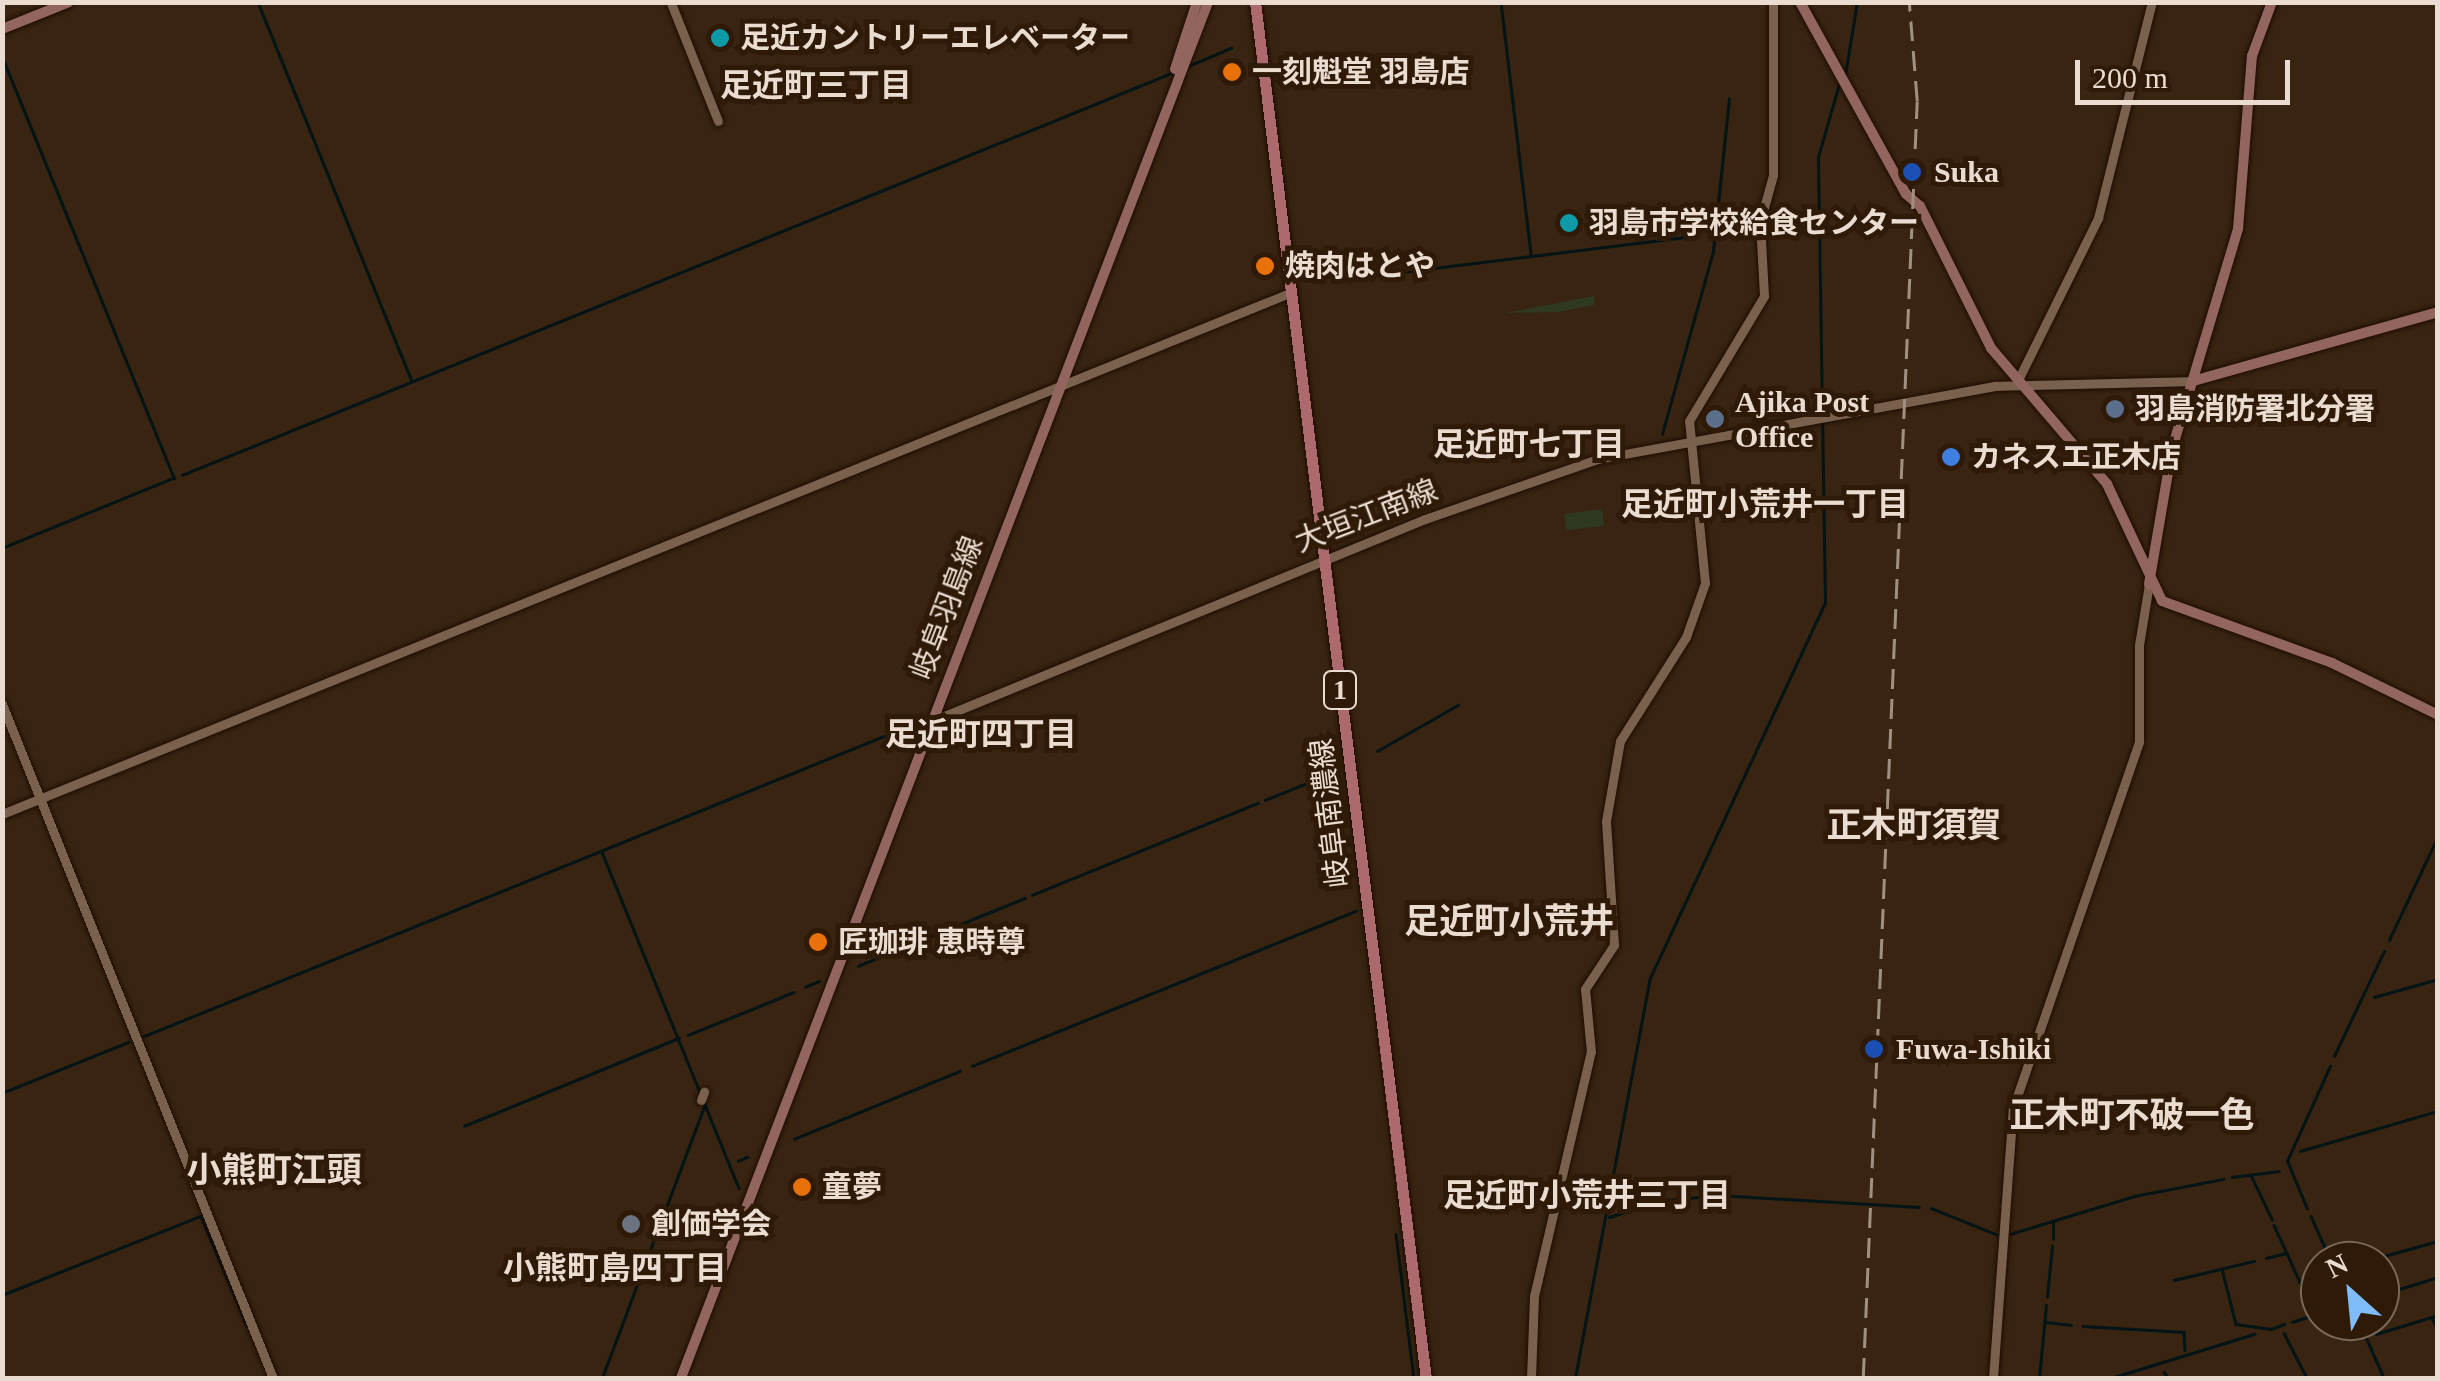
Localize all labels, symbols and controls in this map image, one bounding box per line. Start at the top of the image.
place label: 足近カントリーエレベーター [740,20,1130,56]
marker: 足近カントリーエレベーター [709,27,731,49]
scale bar [2080,40,2295,102]
place label: 一刻魁堂 羽島店 [1252,54,1469,90]
marker: 一刻魁堂 羽島店 [1221,61,1243,83]
text: 200 m [2092,61,2168,94]
district label: 足近町三丁目 [720,66,912,104]
place label: Suka [1934,154,1999,190]
marker: Suka [1899,159,1925,185]
place label: 羽島市学校給食センター [1589,205,1919,241]
marker: 羽島市学校給食センター [1558,212,1580,234]
place label: 焼肉はとや [1285,248,1435,284]
marker: 焼肉はとや [1254,255,1276,277]
place label: Ajika Post Office [1735,384,1869,454]
place label: 羽島消防署北分署 [2135,391,2375,427]
marker: 羽島消防署北分署 [2104,398,2126,420]
marker: Ajika Post Office [1704,408,1726,430]
district label: 足近町七丁目 [1433,425,1625,463]
place label: カネスエ正木店 [1971,439,2181,475]
marker: カネスエ正木店 [1940,446,1962,468]
street label: 大垣江南線 [1290,472,1442,560]
district label: 足近町小荒井一丁目 [1621,485,1909,523]
street label: 岐阜羽島線 [903,532,991,684]
road number: 1 [1322,667,1358,713]
district label: 足近町四丁目 [885,715,1077,753]
street label: 岐阜南濃線 [1303,736,1357,890]
district label: 正木町須賀 [1827,805,2001,847]
district label: 足近町小荒井 [1404,901,1614,943]
place label: 匠珈琲 恵時尊 [838,924,1025,960]
marker: 匠珈琲 恵時尊 [807,931,829,953]
place label: Fuwa-Ishiki [1896,1031,2051,1067]
marker: Fuwa-Ishiki [1861,1036,1887,1062]
district label: 正木町不破一色 [2010,1095,2254,1137]
district label: 小熊町江頭 [187,1150,361,1192]
place label: 童夢 [822,1169,882,1205]
marker: 童夢 [791,1176,813,1198]
district label: 足近町小荒井三丁目 [1443,1176,1731,1214]
place label: 創価学会 [651,1206,771,1242]
marker: 創価学会 [620,1213,642,1235]
north arrow [2300,1241,2400,1341]
text: N [2321,1247,2353,1284]
district label: 小熊町島四丁目 [503,1249,727,1287]

